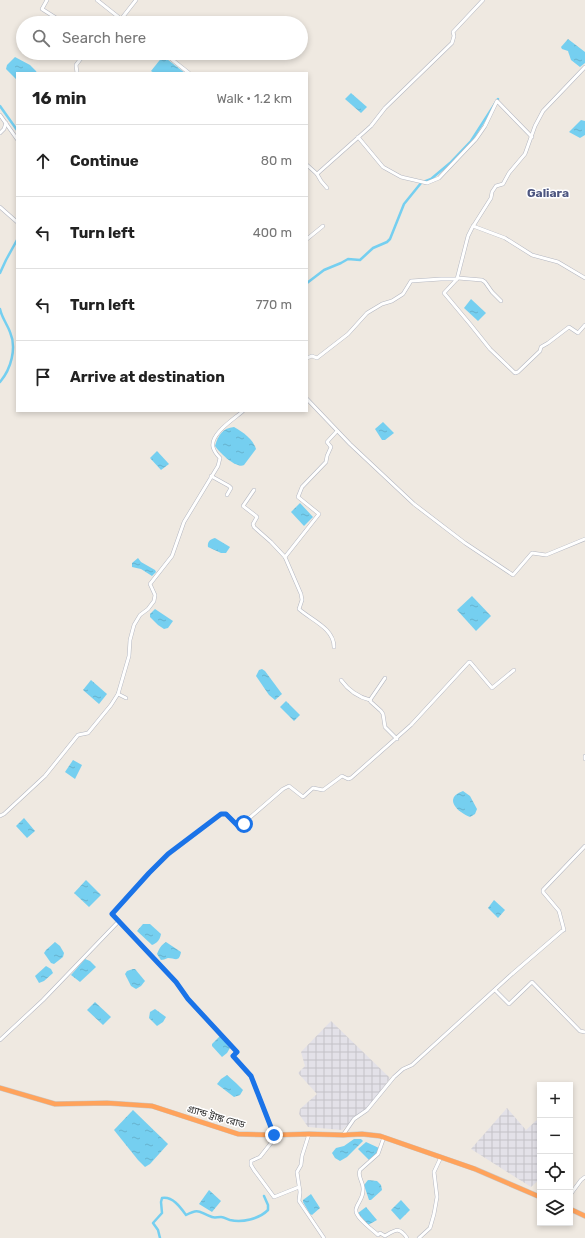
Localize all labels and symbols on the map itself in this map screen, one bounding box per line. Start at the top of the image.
district label: Galiara [527,186,569,200]
route start [235,815,253,833]
street label: গ্র্যান্ড ট্রাঙ্ক রোড [186,1103,247,1131]
route end [265,1126,283,1144]

